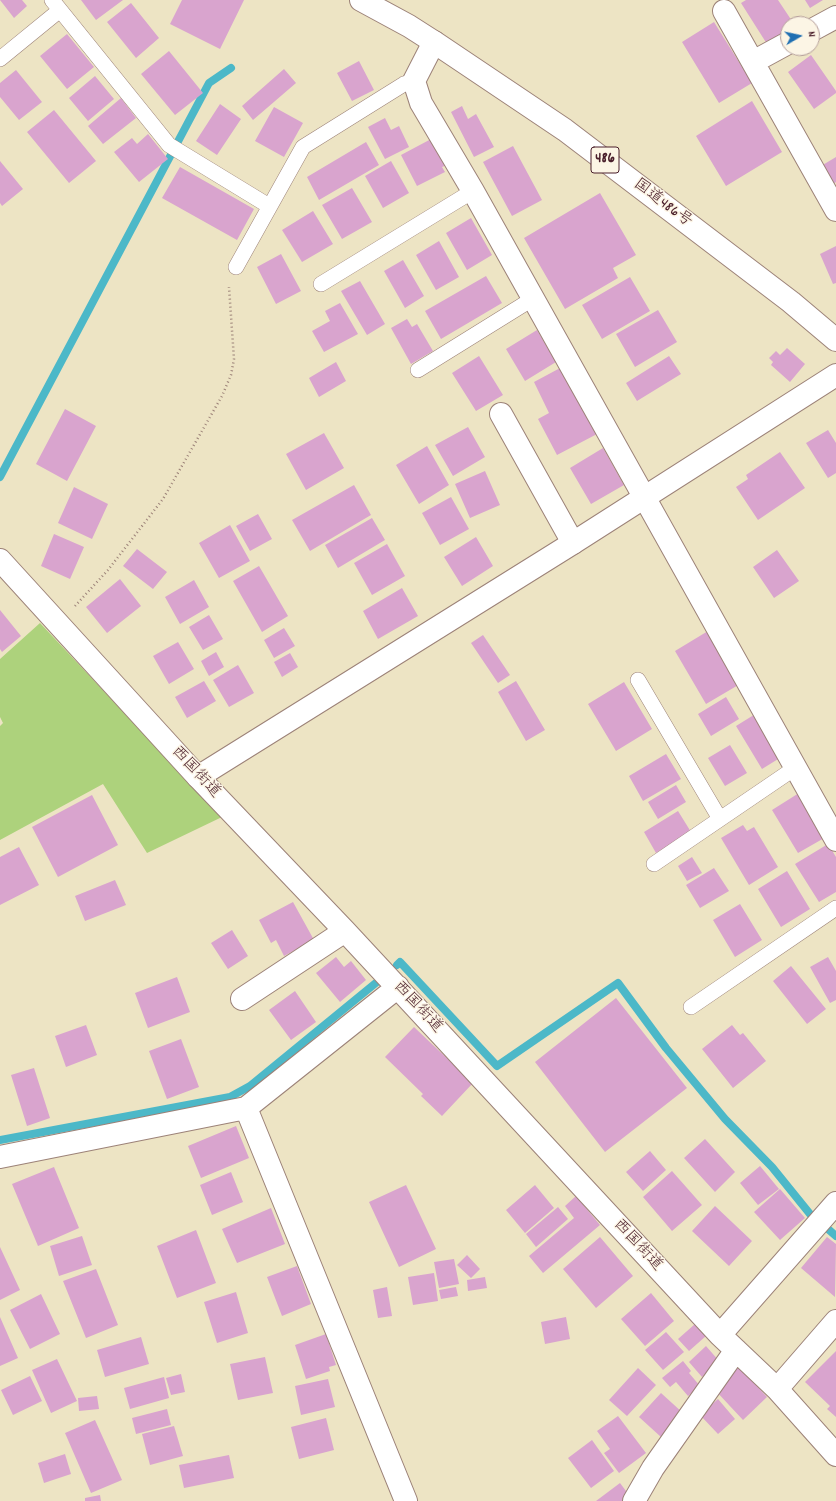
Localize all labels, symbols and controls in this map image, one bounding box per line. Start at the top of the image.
north arrow [780,16,820,56]
text: N [803,30,819,38]
road number: 486 [591,147,619,173]
street label: 国道486号 [629,176,695,232]
street label: 西国街道 [166,743,224,803]
street label: 西国街道 [388,978,446,1038]
street label: 西国街道 [608,1216,666,1276]

